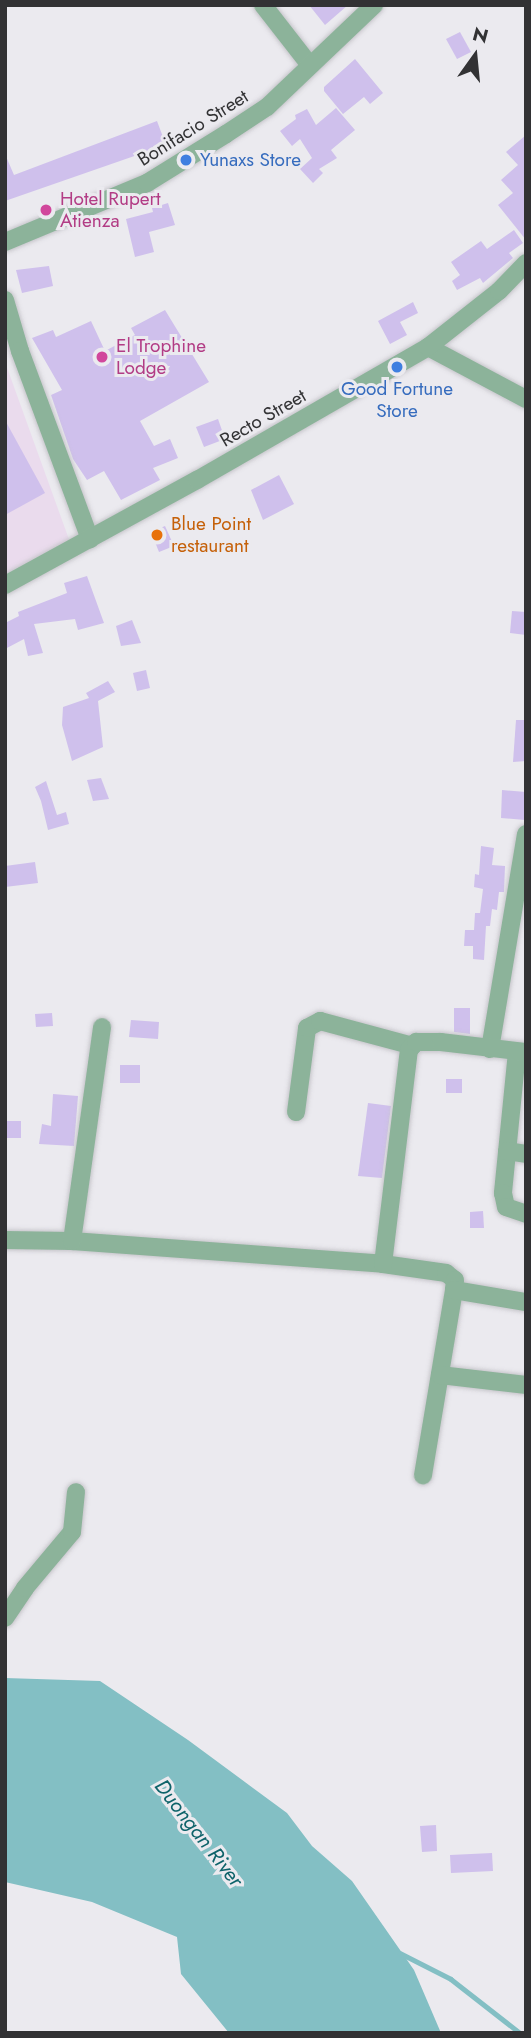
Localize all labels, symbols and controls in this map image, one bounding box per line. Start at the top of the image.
text: N [470,20,491,50]
north arrow [440,21,510,91]
street label: Bonifacio Street [134,85,252,171]
place label: Yunaxs Store [200,149,301,171]
marker: Yunaxs Store [178,152,194,168]
place label: Hotel Rupert Atienza [60,188,161,232]
marker: Hotel Rupert Atienza [38,202,54,218]
place label: El Trophine Lodge [116,335,206,379]
marker: El Trophine Lodge [94,349,110,365]
marker: Good Fortune Store [389,359,405,375]
place label: Good Fortune Store [341,378,453,422]
street label: Recto Street [216,384,310,452]
place label: Blue Point restaurant [171,513,251,557]
marker: Blue Point restaurant [149,527,165,543]
water label: Duongan River [149,1774,249,1892]

